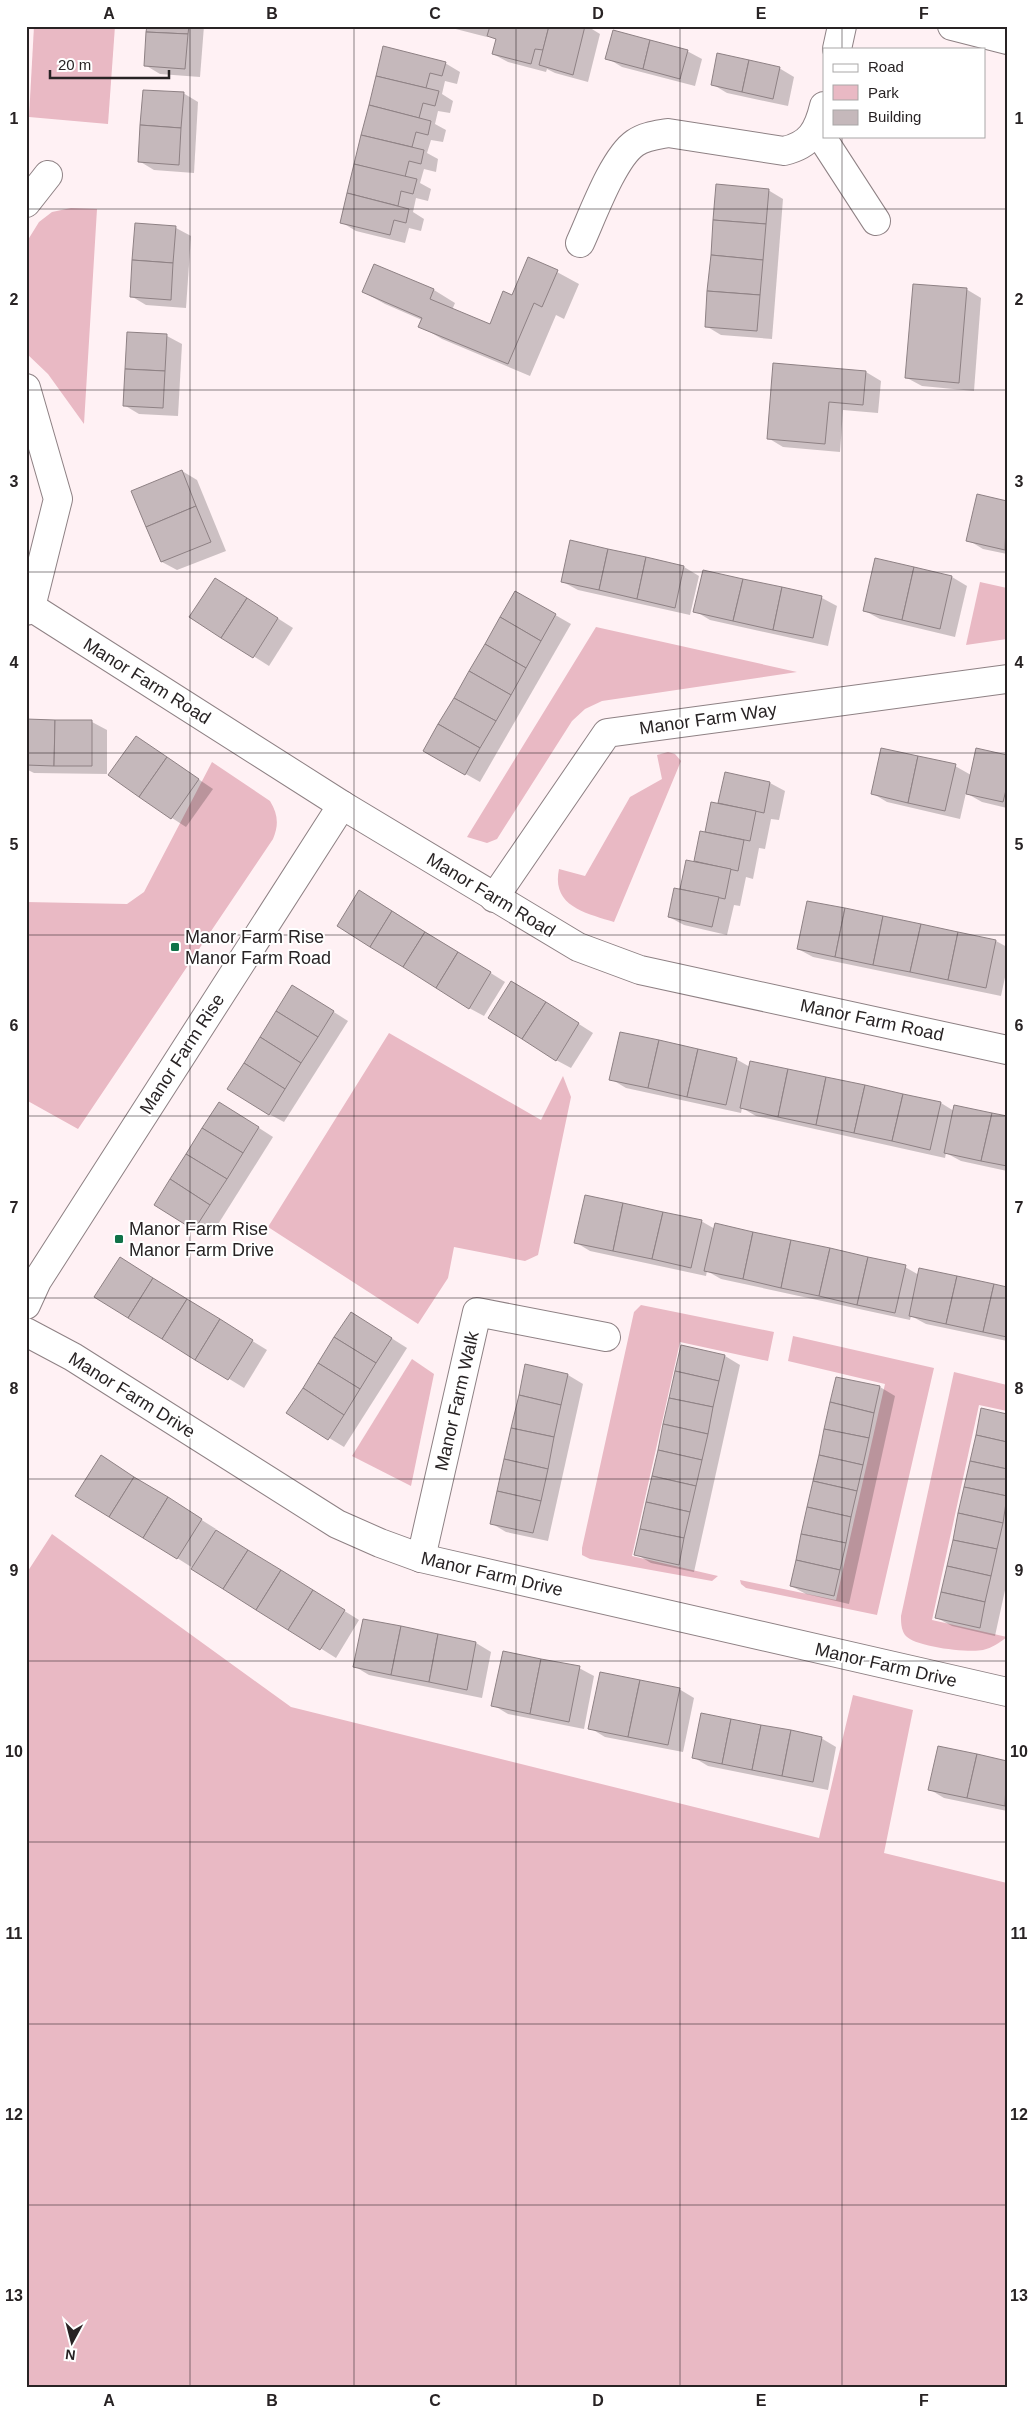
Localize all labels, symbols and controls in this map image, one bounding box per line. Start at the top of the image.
text: A [103,5,115,22]
text: B [266,5,278,22]
text: C [429,5,441,22]
text: D [592,5,604,22]
text: E [756,5,767,22]
text: F [919,5,929,22]
scale bar [50,48,169,80]
legend [823,48,986,138]
text: 20 m [58,56,91,73]
text: Road [868,58,904,75]
text: Park [868,84,899,101]
text: Building [868,108,921,125]
text: 1 [10,110,19,127]
text: 1 [1015,110,1024,127]
text: 2 [10,291,19,308]
text: 2 [1015,291,1024,308]
text: 3 [10,473,19,490]
text: 3 [1015,473,1024,490]
street label: Manor Farm Road [80,634,214,728]
text: 4 [10,654,19,671]
text: 4 [1015,654,1024,671]
street label: Manor Farm Way [638,699,778,739]
text: 5 [10,836,19,853]
text: 5 [1015,836,1024,853]
street label: Manor Farm Road [423,849,559,941]
place label: Manor Farm Rise Manor Farm Road [185,927,331,968]
marker: Manor Farm Rise Manor Farm Road [169,941,181,953]
street label: Manor Farm Rise [136,990,228,1118]
street label: Manor Farm Road [798,995,946,1045]
text: 6 [10,1017,19,1034]
text: 6 [1015,1017,1024,1034]
text: 7 [10,1199,19,1216]
text: 7 [1015,1199,1024,1216]
place label: Manor Farm Rise Manor Farm Drive [129,1219,274,1260]
marker: Manor Farm Rise Manor Farm Drive [113,1233,125,1245]
street label: Manor Farm Walk [431,1328,483,1473]
street label: Manor Farm Drive [65,1348,199,1442]
text: 8 [10,1380,19,1397]
text: 8 [1015,1380,1024,1397]
street label: Manor Farm Drive [419,1548,565,1600]
text: 9 [10,1562,19,1579]
text: 9 [1015,1562,1024,1579]
street label: Manor Farm Drive [813,1639,959,1691]
text: 10 [5,1743,23,1760]
text: 10 [1010,1743,1028,1760]
text: 11 [6,1925,23,1942]
text: 11 [1011,1925,1028,1942]
text: 12 [5,2106,23,2123]
text: 12 [1010,2106,1028,2123]
text: 13 [5,2287,23,2304]
text: 13 [1010,2287,1028,2304]
north arrow [48,2316,98,2366]
text: N [64,2346,76,2363]
text: A [103,2392,115,2409]
text: B [266,2392,278,2409]
text: C [429,2392,441,2409]
text: D [592,2392,604,2409]
text: E [756,2392,767,2409]
text: F [919,2392,929,2409]

